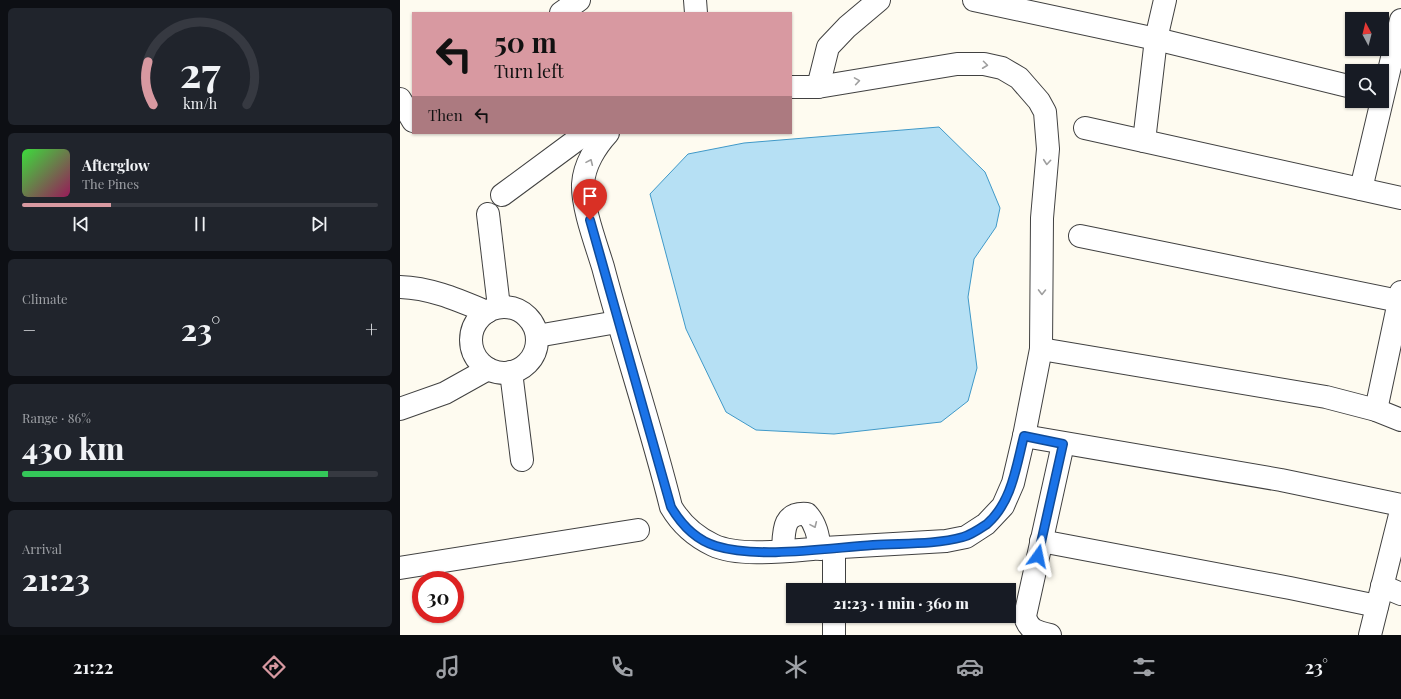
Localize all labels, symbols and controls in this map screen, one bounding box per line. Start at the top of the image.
north arrow [1345,12,1389,56]
map controls [1345,12,1389,108]
text: 50 m [494,23,557,60]
icon: left [428,28,480,80]
text: 27 [180,43,220,98]
text: Turn left [494,59,564,83]
one-way arrow [982,60,988,69]
button: search [1345,64,1389,108]
one-way arrow [853,77,860,86]
text: km/h [183,93,218,112]
icon: left [471,104,493,126]
text: Then [428,105,463,125]
text: Afterglow [82,155,150,175]
one-way arrow [585,158,593,165]
one-way arrow [1043,159,1052,165]
text: The Pines [82,175,139,192]
pin [573,179,607,220]
icon: arrive [579,185,601,207]
icon: previous [70,213,92,235]
icon: pause [189,213,211,235]
icon: next [308,213,330,235]
one-way arrow [1038,289,1046,295]
text: Climate [22,290,68,307]
text: 23° [181,309,220,349]
text: − [22,314,36,344]
text: + [365,314,378,344]
text: Range · 86% [22,409,91,426]
text: 430 km [22,428,124,468]
one-way arrow [809,521,817,528]
position arrow [1017,535,1059,577]
text: Arrival [22,540,62,557]
text: 21:23 [22,559,90,599]
speed limit sign: 30 [412,571,464,623]
text: 21:23 · 1 min · 360 m [833,593,969,613]
icon: directions [260,653,288,681]
icon: music [434,653,462,681]
icon: phone [608,653,636,681]
icon: climate [782,653,810,681]
icon: car [956,653,984,681]
icon: filters [1130,653,1158,681]
text: 21:22 [73,655,113,679]
text: 23° [1305,655,1328,679]

